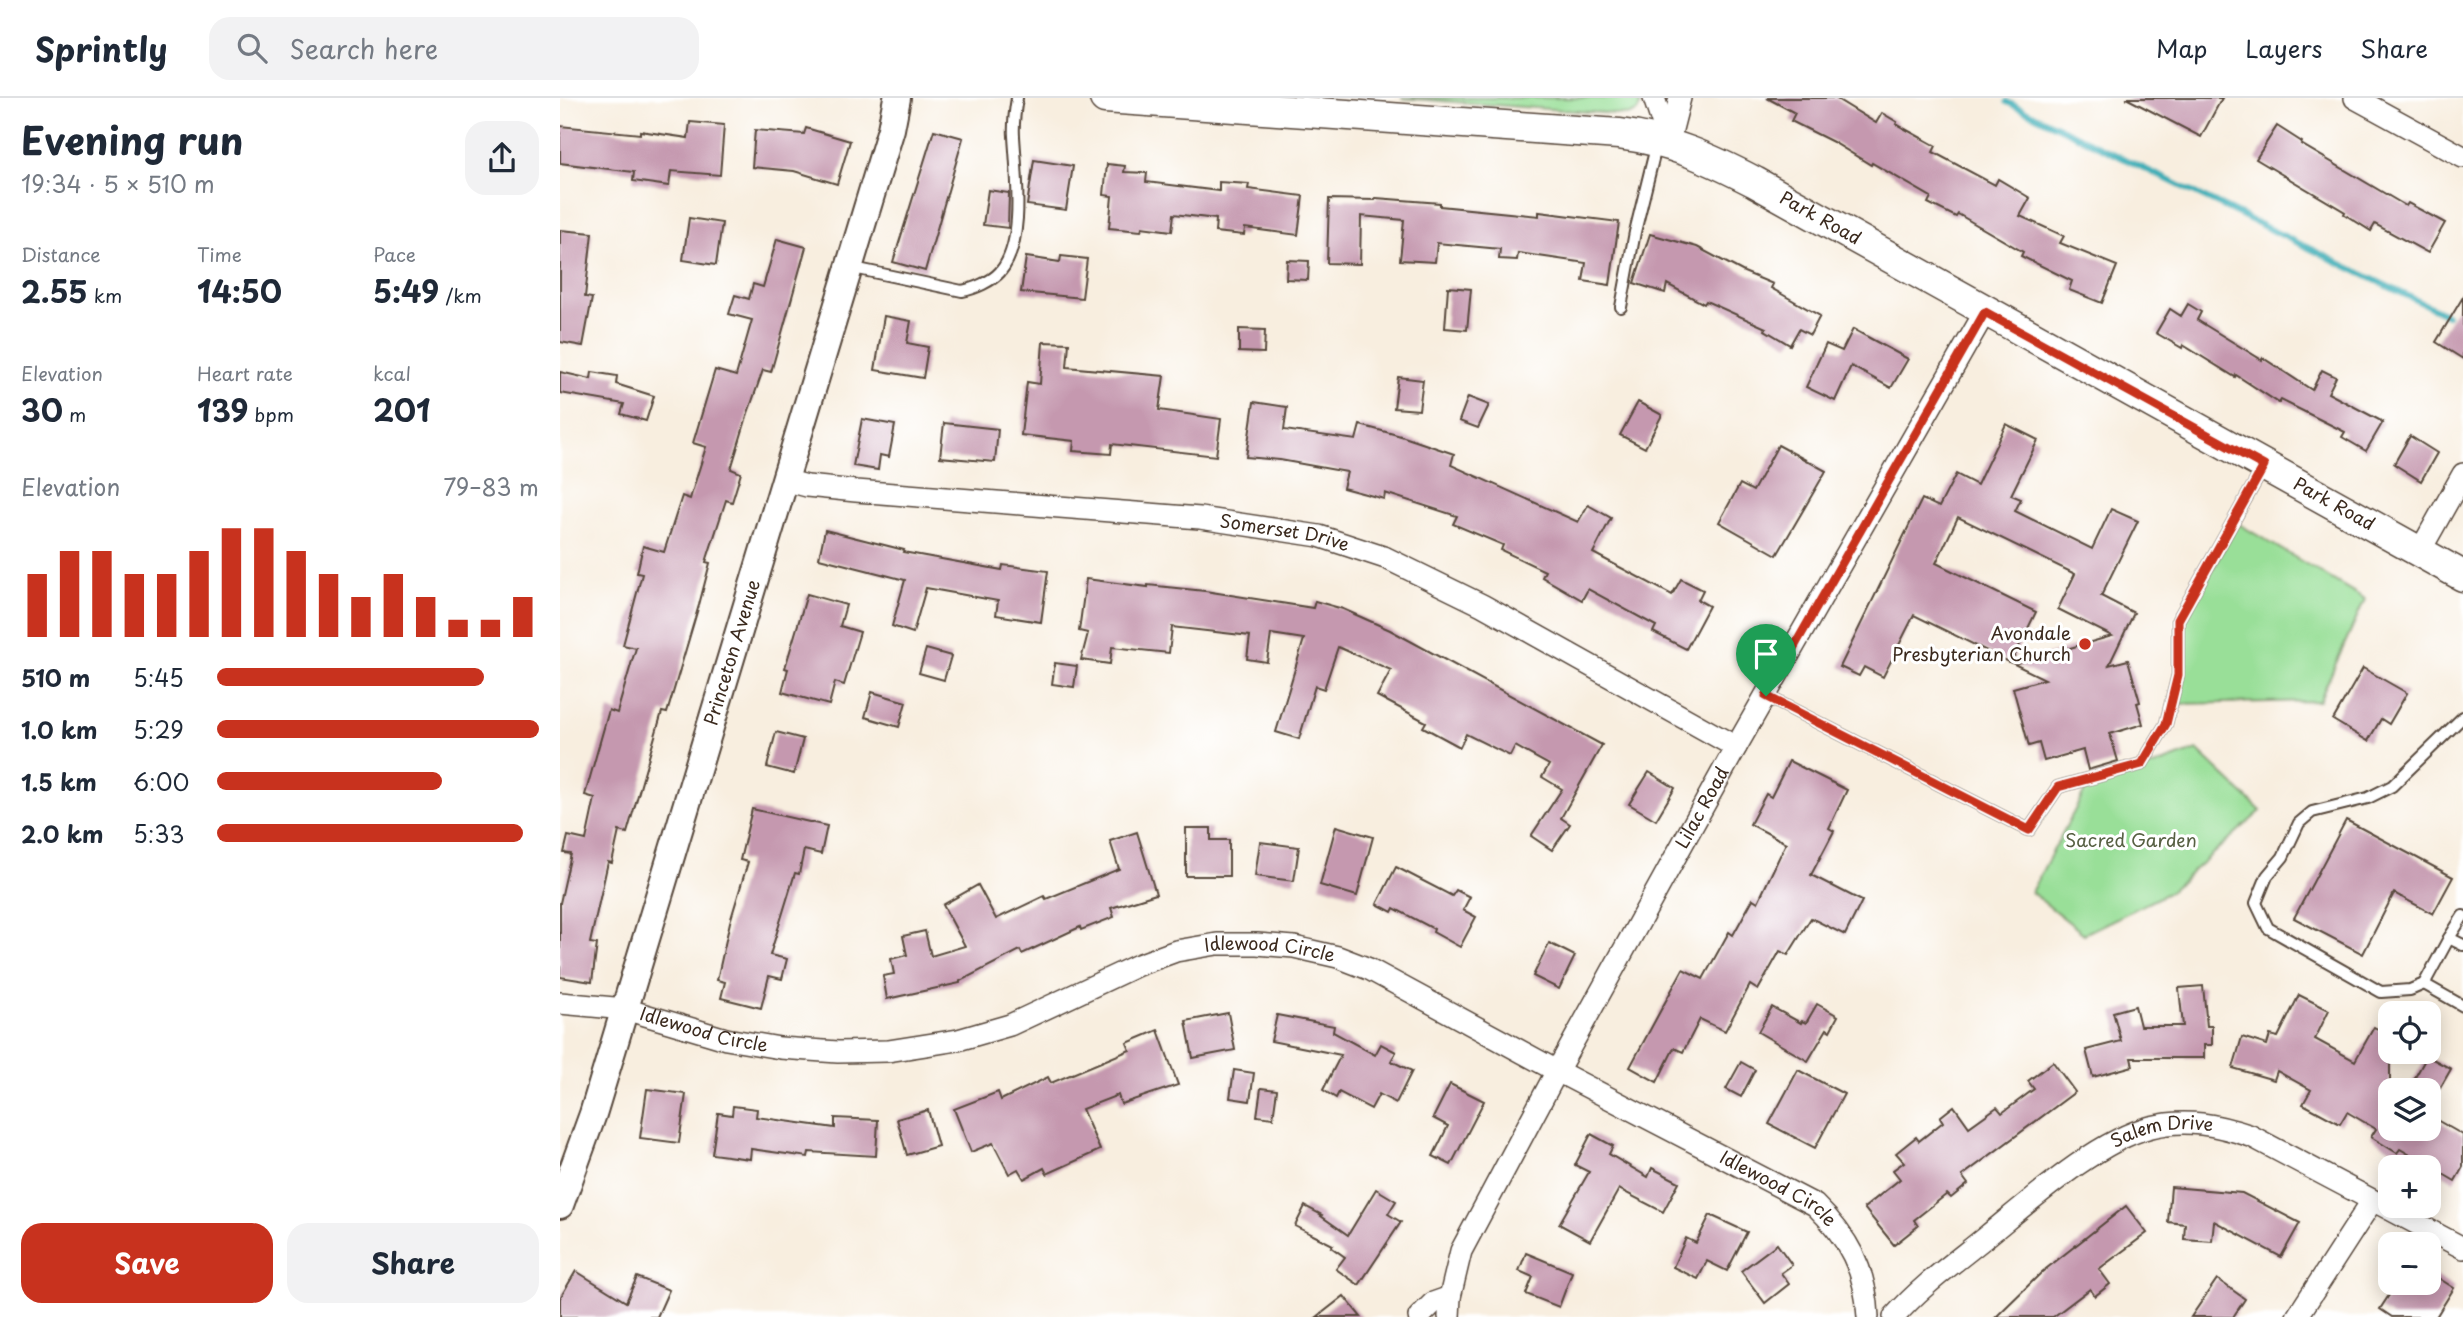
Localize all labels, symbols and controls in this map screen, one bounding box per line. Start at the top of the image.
search box [209,17,699,80]
text: Sprintly [35,23,167,73]
icon: search [233,29,271,67]
text: Search here [289,29,438,68]
text: Map [2156,30,2207,66]
text: Layers [2245,30,2322,66]
text: Share [2360,30,2428,66]
text: Evening run [21,111,243,168]
button: share [465,121,539,195]
text: 19:34 · 5 × 510 m [21,166,215,201]
street label: Park Road [1775,183,1867,251]
text: Distance [21,240,101,268]
text: Time [197,240,242,268]
text: Pace [373,240,416,268]
text: 2.55 [21,268,88,313]
text: 14:50 [197,268,282,313]
text: 5:49 [373,268,439,313]
text: km [88,281,122,309]
text: /km [439,281,482,309]
text: Elevation [21,359,103,387]
text: Heart rate [197,359,293,387]
text: kcal [373,359,411,387]
text: 30 [21,387,63,432]
text: 139 [197,387,248,432]
text: 201 [373,387,430,432]
text: m [63,400,86,428]
text: bpm [248,400,294,428]
text: Elevation [21,469,120,504]
text: 79–83 m [443,469,539,504]
street label: Park Road [2289,469,2380,536]
street label: Somerset Drive [1218,506,1354,557]
street label: Princeton Avenue [696,576,766,728]
place label: Avondale Presbyterian Church [1892,619,2071,667]
pin [1736,624,1796,696]
icon: arrive [1747,635,1785,673]
marker: Avondale Presbyterian Church [2077,636,2093,652]
text: 510 m [21,660,90,695]
text: 5:45 [133,660,184,695]
text: 1.0 km [21,712,98,747]
text: 5:29 [133,712,184,747]
street label: Lilac Road [1668,761,1735,853]
text: 1.5 km [21,764,97,799]
text: 6:00 [133,764,189,799]
text: 2.0 km [21,816,103,851]
text: 5:33 [133,816,185,851]
park label: Sacred Garden [2065,826,2197,853]
street label: Idlewood Circle [1202,929,1338,968]
street label: Idlewood Circle [637,999,770,1058]
map controls [2378,1001,2441,1295]
button: locate [2378,1001,2441,1064]
button: layers [2378,1078,2441,1141]
street label: Salem Drive [2105,1108,2216,1154]
street label: Idlewood Circle [1715,1143,1844,1232]
button: + [2378,1155,2441,1218]
button: Save [21,1223,273,1303]
button: Share [287,1223,539,1303]
button: − [2378,1232,2441,1295]

